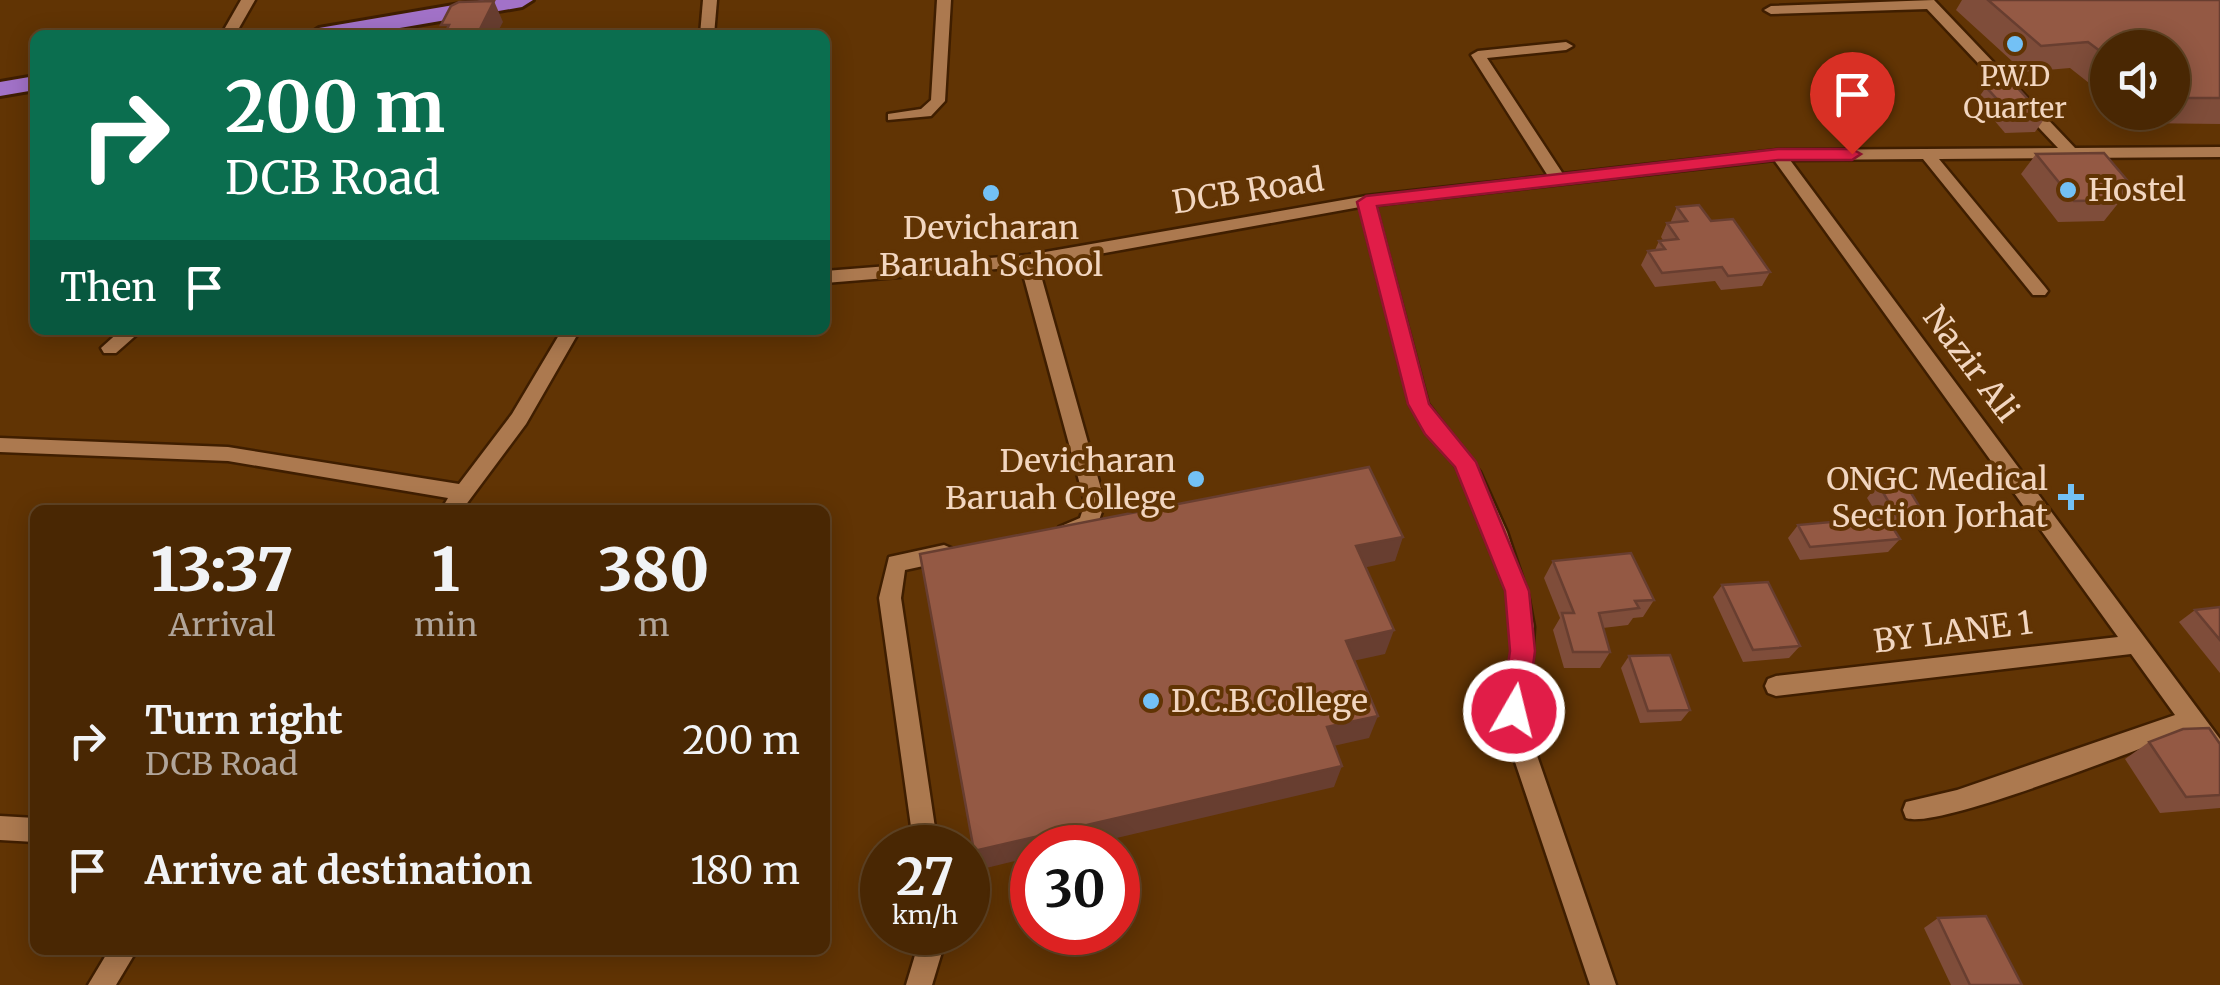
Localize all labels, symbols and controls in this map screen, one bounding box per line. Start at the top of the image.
map controls [2090,30,2190,130]
button: sound [2090,30,2190,130]
marker: P.W.D Quarter [2004,33,2026,55]
pin [1810,52,1895,155]
place label: P.W.D Quarter [1963,58,2067,126]
text: 200 m [225,63,445,151]
icon: arrive [1825,67,1880,122]
icon: right [60,70,190,200]
text: DCB Road [225,150,440,206]
street label: DCB Road [1169,159,1327,223]
place label: Hostel [2088,170,2186,210]
marker: Hostel [2057,179,2079,201]
marker: Devicharan Baruah School [980,182,1002,204]
place label: Devicharan Baruah School [879,208,1103,285]
icon: arrive [177,260,232,315]
text: Then [60,264,157,311]
street label: Nazir Ali [1915,298,2027,430]
place label: Devicharan Baruah College [945,441,1176,518]
place label: ONGC Medical Section Jorhat [1826,459,2049,536]
marker: Devicharan Baruah College [1185,468,1207,490]
marker: ONGC Medical Section Jorhat [2058,484,2084,510]
text: 13:37 [151,532,293,607]
text: 1 [432,532,460,607]
text: 380 [598,532,709,607]
street label: BY LANE 1 [1871,602,2035,662]
text: Arrival [169,605,275,645]
text: min [414,605,477,645]
text: m [638,605,670,645]
position arrow [1462,659,1566,763]
place label: D.C.B.College [1171,681,1368,721]
marker: D.C.B.College [1140,690,1162,712]
text: Turn right [145,697,343,744]
icon: right [60,713,115,768]
text: 200 m [682,717,800,764]
text: DCB Road [145,744,298,784]
speed limit sign: 30 [1010,825,1140,955]
icon: arrive [60,843,115,898]
text: 27 [896,846,954,909]
text: Arrive at destination [145,847,532,894]
text: 180 m [690,847,800,894]
text: km/h [892,899,958,931]

